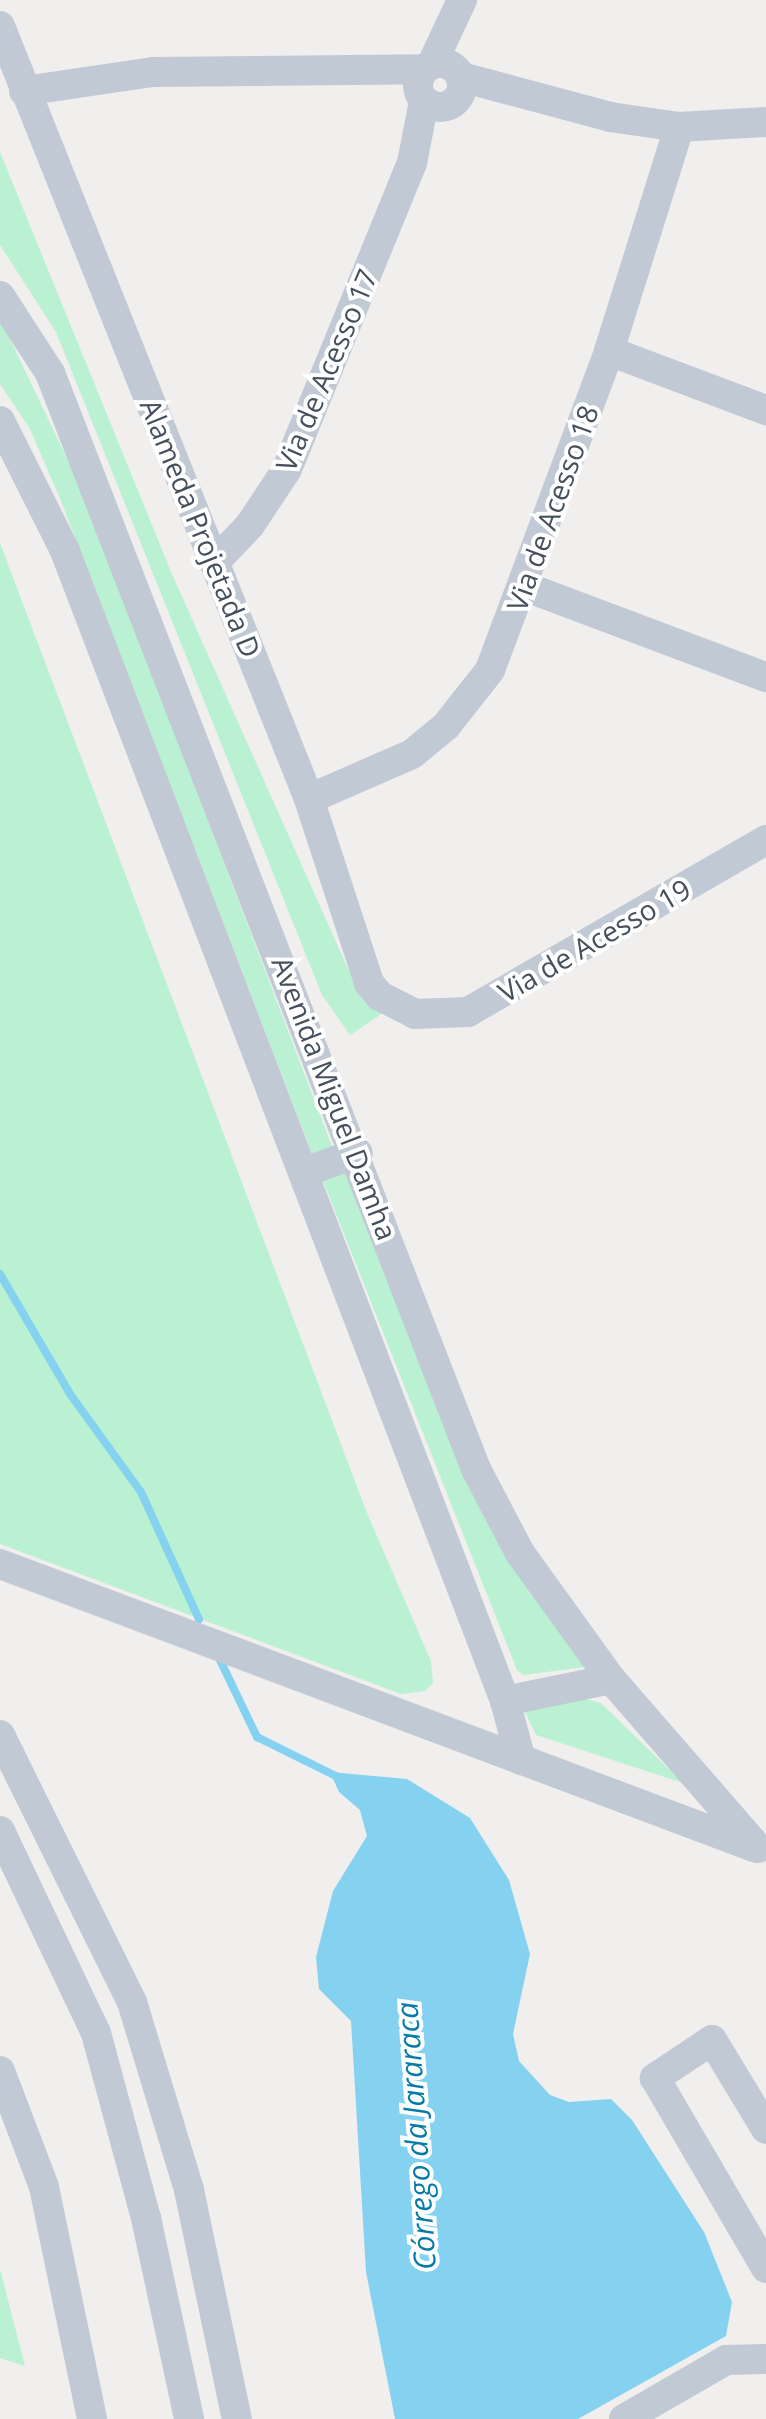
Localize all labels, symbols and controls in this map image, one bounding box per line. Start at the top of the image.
street label: Via de Acesso 17 [268,264,384,476]
street label: Alameda Projetada D [134,394,268,662]
street label: Via de Acesso 18 [499,401,605,615]
street label: Via de Acesso 19 [492,871,696,1009]
street label: Avenida Miguel Damha [265,952,405,1244]
water label: Córrego da Jararaca [389,2001,443,2271]

